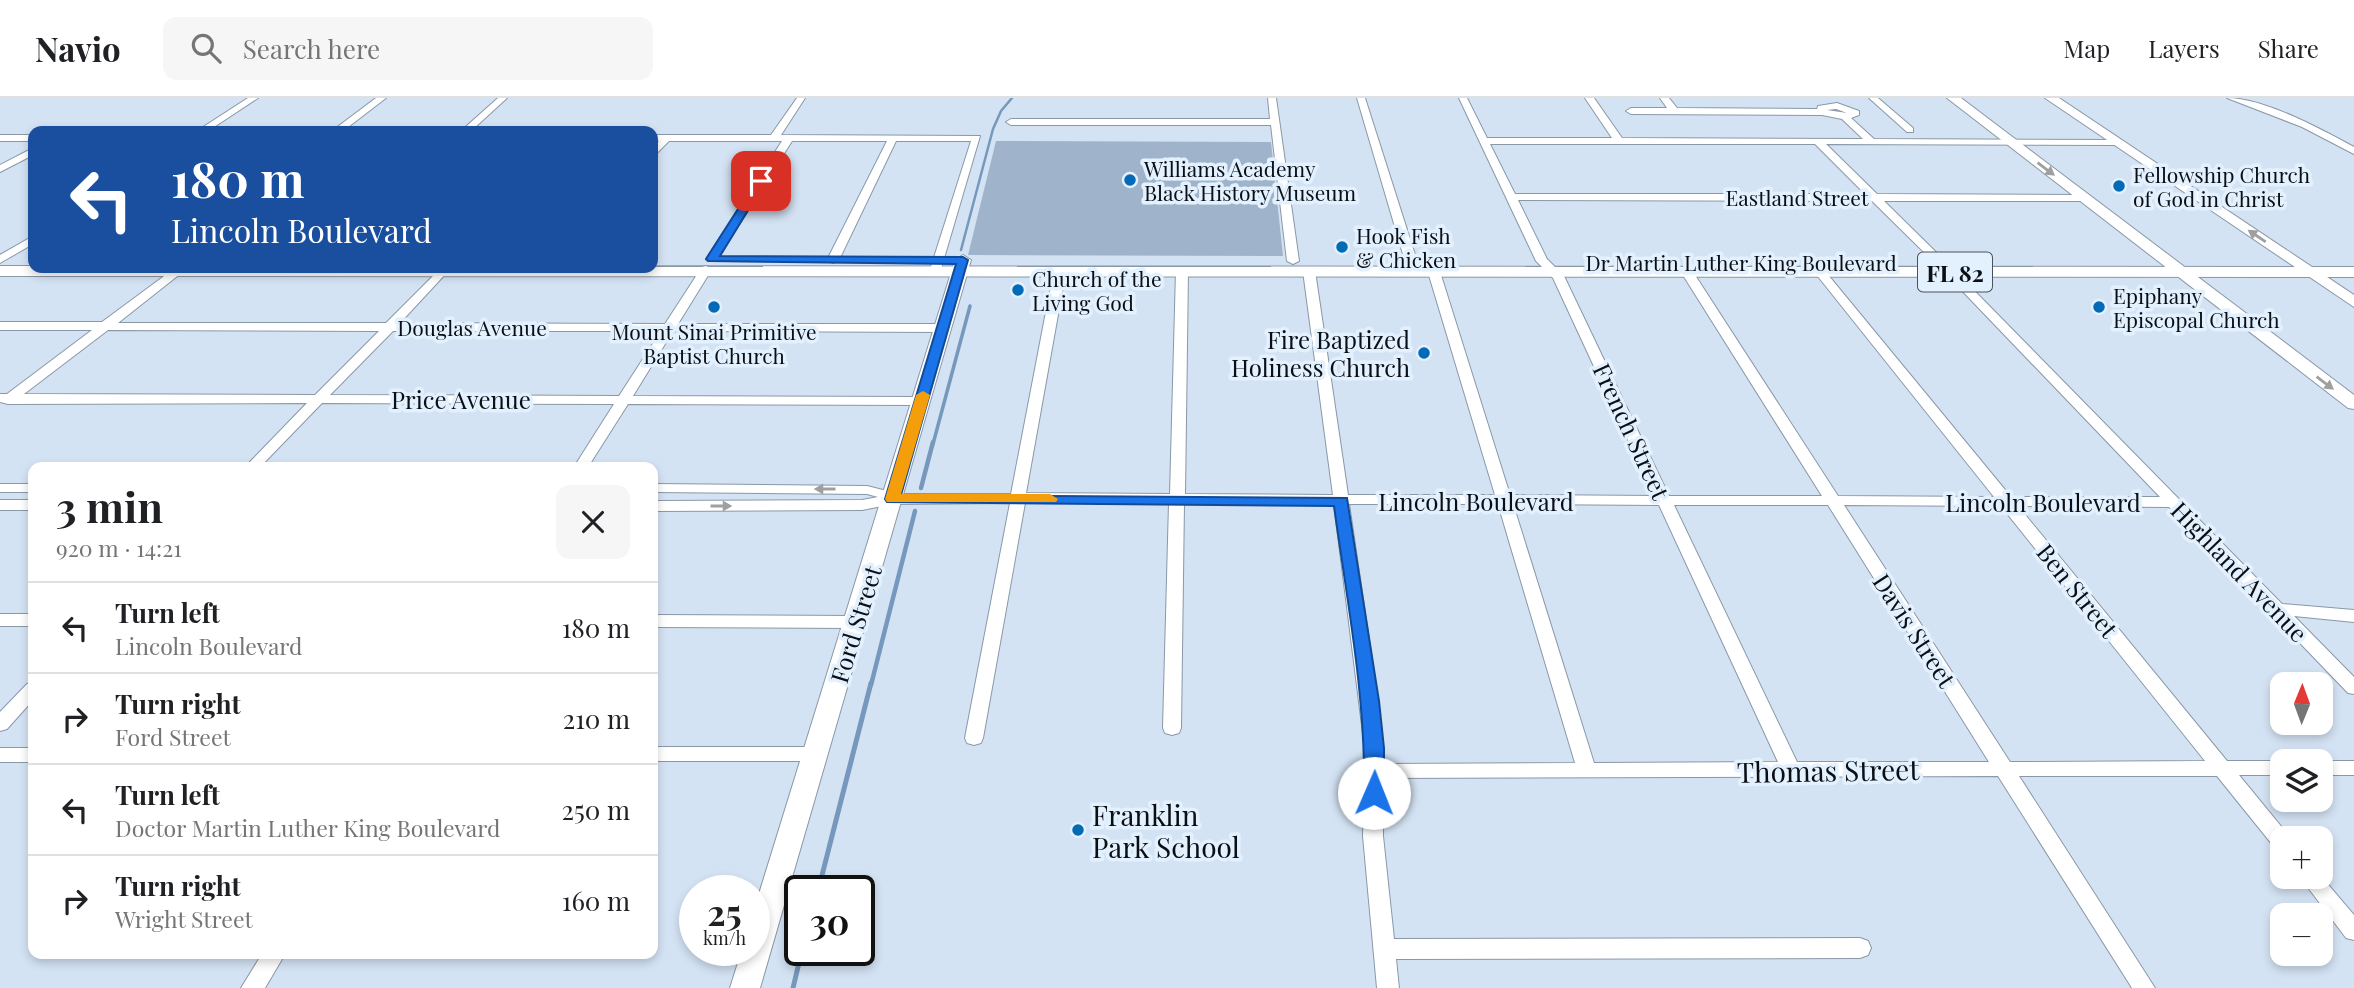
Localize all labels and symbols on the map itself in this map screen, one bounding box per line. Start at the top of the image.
pin [731,151,791,211]
place label: Williams Academy Black History Museum [1143,154,1357,206]
place label: Fellowship Church of God in Christ [2133,160,2311,212]
one-way arrow [2037,162,2055,176]
marker: Williams Academy Black History Museum [1122,172,1138,188]
marker: Fellowship Church of God in Christ [2111,178,2127,194]
street label: Eastland Street [1726,183,1869,211]
place label: Hook Fish & Chicken [1356,221,1457,273]
one-way arrow [2248,229,2266,243]
marker: Hook Fish & Chicken [1334,239,1350,255]
street label: Dr Martin Luther King Boulevard [1585,248,1897,276]
road number: FL 82 [1918,252,1992,292]
place label: Church of the Living God [1032,264,1162,316]
place label: Epiphany Episcopal Church [2113,281,2280,333]
marker: Church of the Living God [1010,282,1026,298]
marker: Mount Sinai Primitive Baptist Church [706,299,722,315]
marker: Epiphany Episcopal Church [2091,299,2107,315]
street label: Douglas Avenue [397,313,547,341]
place label: Mount Sinai Primitive Baptist Church [611,317,817,369]
place label: Fire Baptized Holiness Church [1231,323,1410,383]
marker: Fire Baptized Holiness Church [1416,345,1432,361]
street label: French Street [1587,358,1678,505]
one-way arrow [2316,375,2334,389]
street label: Price Avenue [391,383,531,415]
one-way arrow [814,483,836,495]
street label: Lincoln Boulevard [1378,485,1574,517]
street label: Lincoln Boulevard [1945,486,2141,518]
street label: Highland Avenue [2165,494,2315,648]
one-way arrow [710,500,732,512]
street label: Ben Street [2030,536,2126,644]
street label: Ford Street [822,561,888,686]
street label: Davis Street [1866,567,1964,693]
north arrow [2270,672,2333,735]
street label: Thomas Street [1736,750,1921,790]
position arrow [1337,756,1411,830]
place label: Franklin Park School [1092,796,1240,865]
marker: Franklin Park School [1070,822,1086,838]
speed limit sign: 30 [784,875,875,966]

